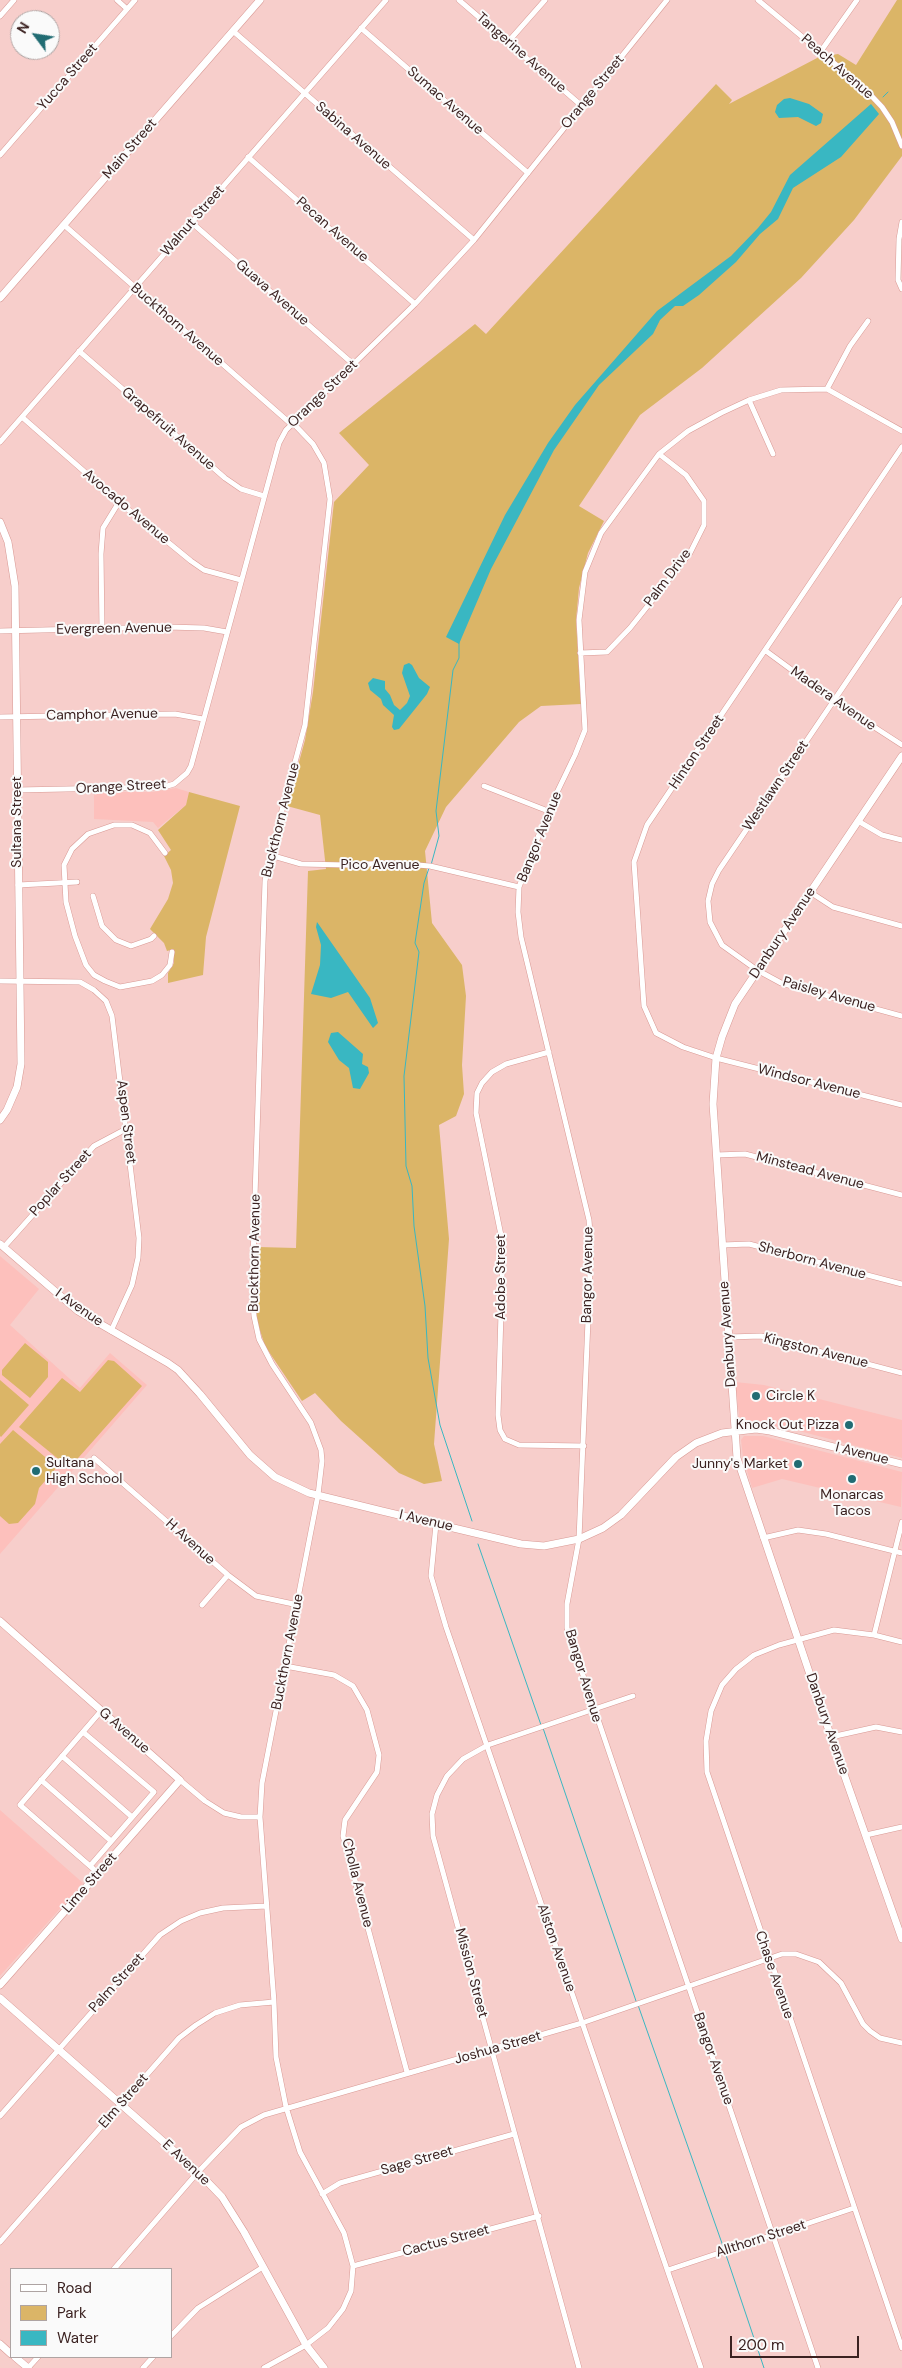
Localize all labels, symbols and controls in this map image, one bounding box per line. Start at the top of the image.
street label: Tangerine Avenue [473,9,569,97]
north arrow [10,10,60,60]
text: N [13,19,33,37]
street label: Peach Avenue [797,31,877,103]
street label: Yucca Street [35,40,101,114]
street label: Orange Street [558,52,628,132]
street label: Sumac Avenue [403,63,487,139]
street label: Sabina Avenue [312,99,394,173]
street label: Main Street [99,115,161,183]
street label: Walnut Street [158,182,228,260]
street label: Pecan Avenue [292,194,372,266]
street label: Guava Avenue [232,257,312,329]
street label: Buckthorn Avenue [127,280,227,370]
street label: Orange Street [285,357,361,431]
street label: Grapefruit Avenue [118,384,218,474]
street label: Avocado Avenue [79,466,173,548]
street label: Palm Drive [641,546,695,610]
street label: Evergreen Avenue [56,620,172,638]
street label: Madera Avenue [787,663,879,735]
street label: Camphor Avenue [46,706,158,724]
street label: Hinton Street [666,712,728,792]
street label: Westlawn Street [739,737,813,835]
street label: Buckthorn Avenue [259,761,303,879]
street label: Sultana Street [9,776,25,868]
street label: Orange Street [75,776,167,798]
street label: Bangor Avenue [514,789,566,885]
street label: Pico Avenue [340,857,420,873]
street label: Danbury Avenue [746,884,820,982]
street label: Paisley Avenue [781,974,877,1016]
street label: Windsor Avenue [756,1061,862,1103]
street label: Aspen Street [113,1079,139,1165]
street label: Poplar Street [27,1146,95,1220]
street label: Minstead Avenue [754,1149,866,1193]
street label: Buckthorn Avenue [246,1194,264,1312]
street label: Bangor Avenue [579,1227,597,1323]
street label: Adobe Street [493,1234,509,1320]
street label: Sherborn Avenue [756,1239,868,1283]
street label: Danbury Avenue [716,1280,740,1388]
street label: I Avenue [52,1285,106,1331]
street label: Kingston Avenue [762,1330,870,1372]
place label: Circle K [766,1388,815,1404]
marker: Circle K [750,1390,762,1402]
place label: Knock Out Pizza [736,1417,839,1433]
marker: Knock Out Pizza [843,1419,855,1431]
street label: I Avenue [833,1439,891,1469]
place label: Sultana High School [46,1455,122,1488]
place label: Junny's Market [692,1456,788,1472]
marker: Junny's Market [792,1458,804,1470]
marker: Sultana High School [30,1465,42,1477]
marker: Monarcas Tacos [846,1473,858,1485]
place label: Monarcas Tacos [820,1487,884,1520]
street label: I Avenue [398,1507,454,1535]
street label: H Avenue [162,1515,218,1569]
street label: Buckthorn Avenue [269,1593,307,1711]
street label: Bangor Avenue [561,1627,605,1725]
street label: Danbury Avenue [802,1671,852,1777]
street label: G Avenue [95,1704,153,1758]
street label: Cholla Avenue [338,1837,376,1929]
street label: Lime Street [59,1849,121,1917]
street label: Alston Avenue [533,1902,579,1994]
street label: Mission Street [451,1926,491,2020]
street label: Chase Avenue [751,1929,797,2021]
street label: Palm Street [86,1950,148,2016]
street label: Bangor Avenue [689,2011,737,2107]
street label: Joshua Street [453,2028,543,2068]
street label: Elm Street [96,2070,152,2132]
street label: E Avenue [159,2137,213,2189]
street label: Sage Street [379,2143,455,2179]
street label: Allthorn Street [714,2216,808,2262]
street label: Cactus Street [401,2221,491,2261]
legend [10,2268,172,2358]
text: Road [57,2278,92,2298]
text: Park [57,2303,87,2323]
scale bar [732,2326,861,2358]
text: Water [57,2328,98,2348]
text: 200 m [738,2335,784,2355]

